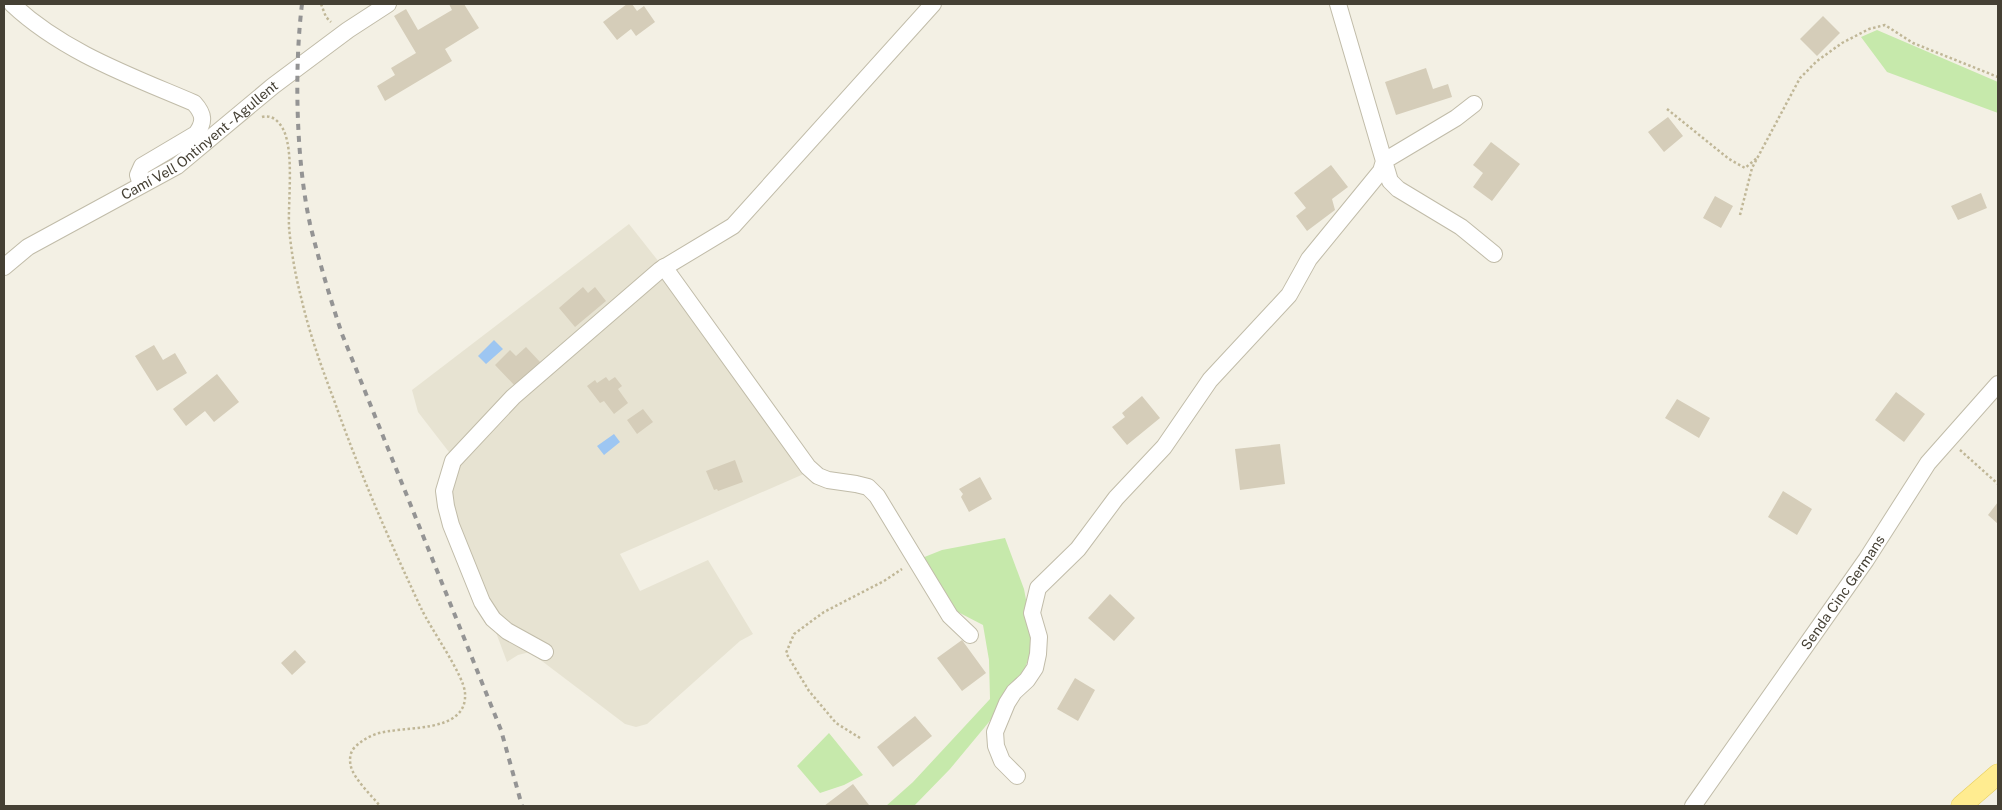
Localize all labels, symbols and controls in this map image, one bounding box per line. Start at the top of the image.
street label: Camí Vell Ontinyent - Agullent [118,77,281,203]
street label: Senda Cinc Germans [1798,532,1888,653]

